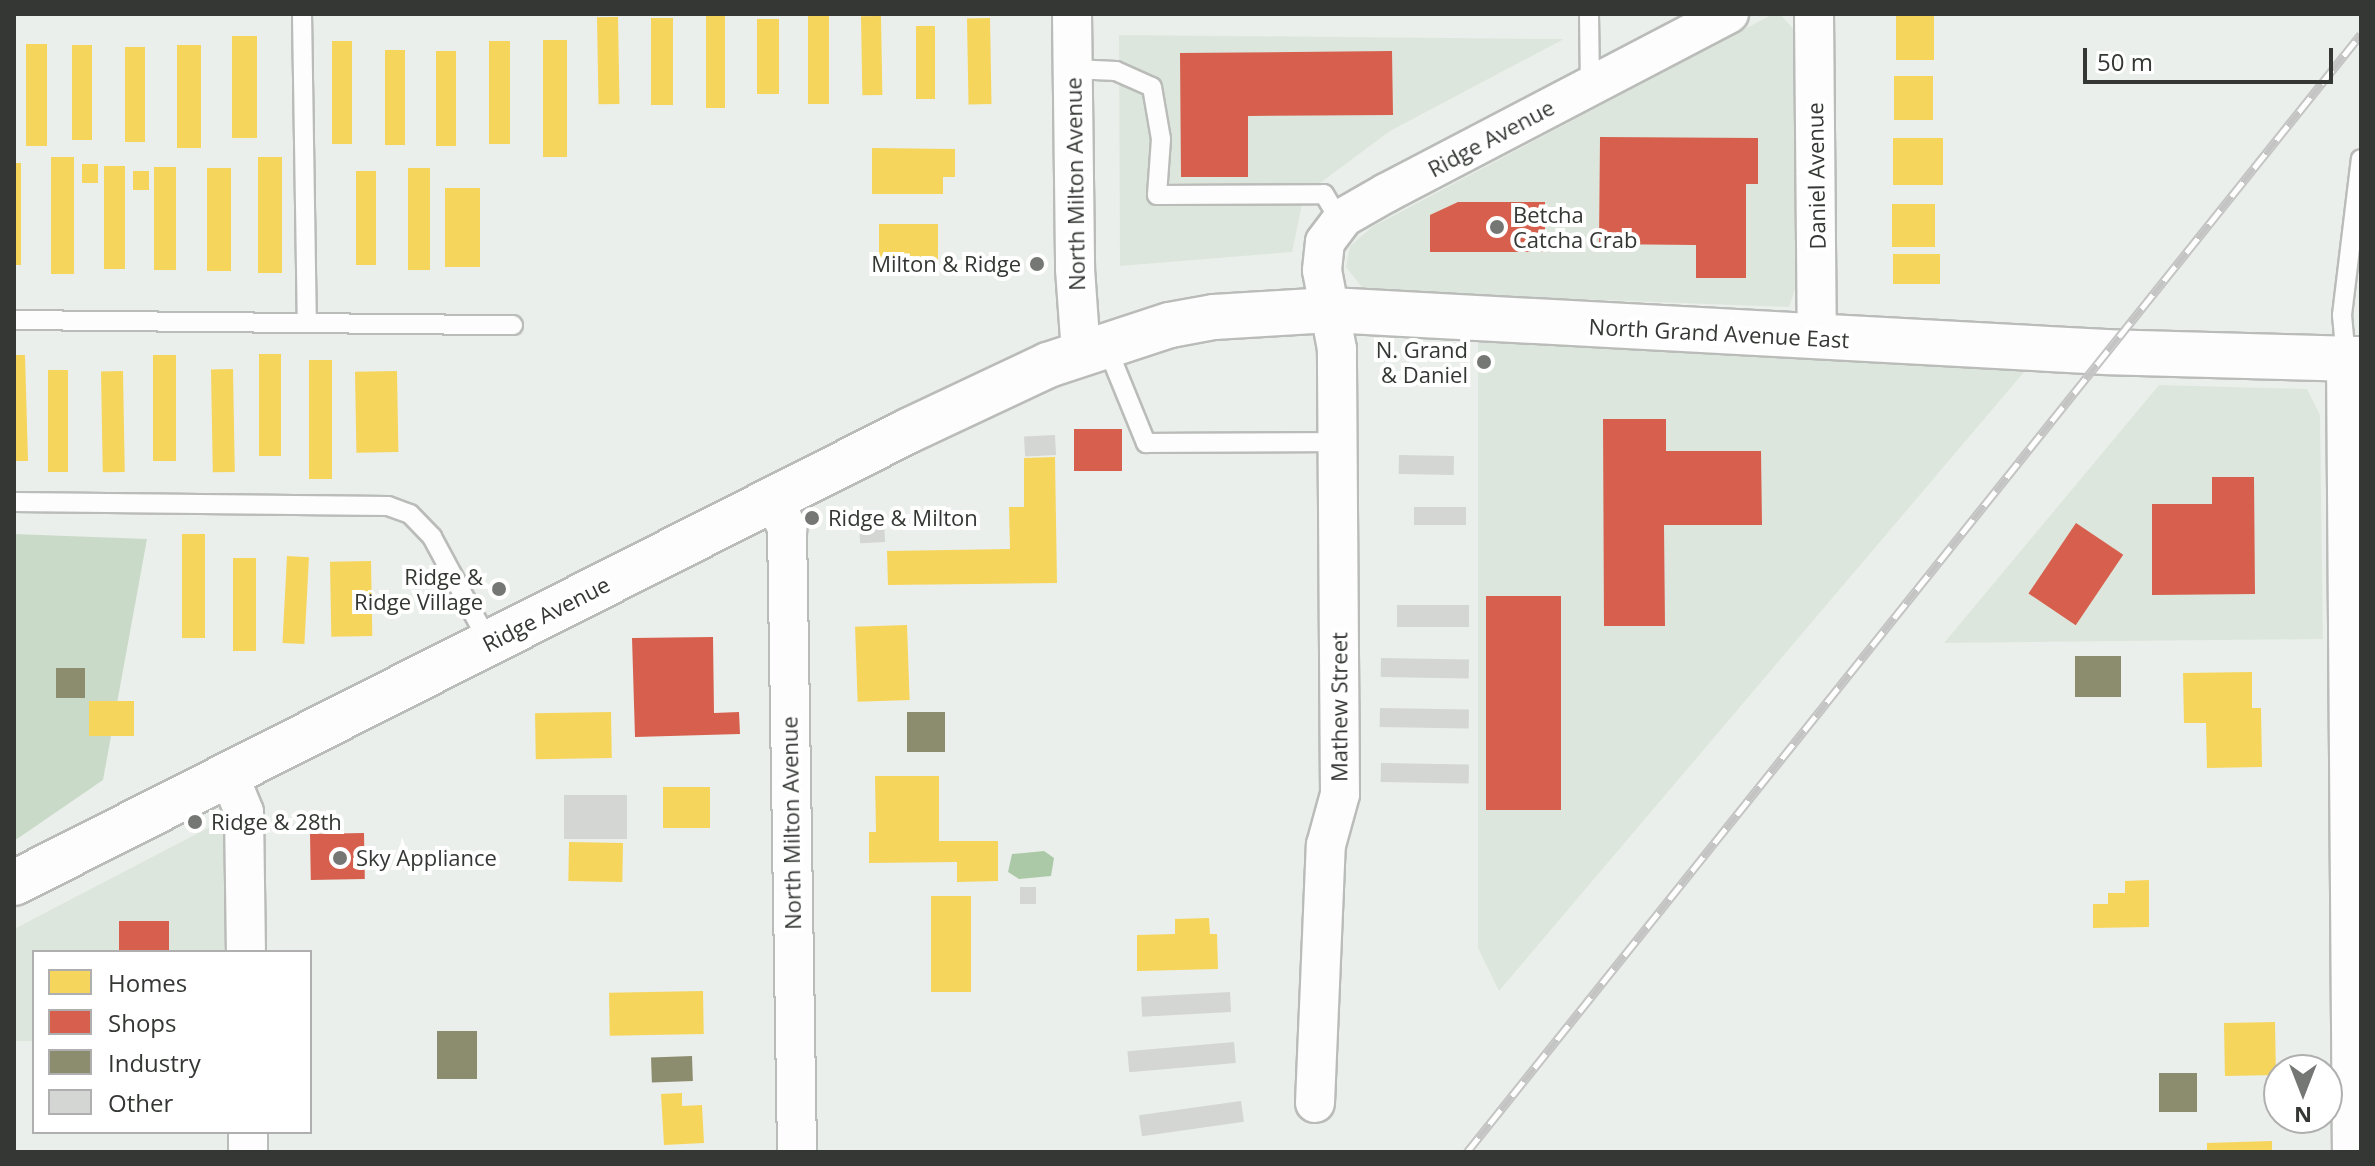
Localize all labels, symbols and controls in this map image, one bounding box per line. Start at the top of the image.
scale bar [2087,32,2337,82]
text: 50 m [2097,45,2153,78]
street label: North Milton Avenue [1060,77,1090,291]
street label: Ridge Avenue [1423,94,1559,182]
street label: Daniel Avenue [1802,102,1830,250]
place label: Betcha Catcha Crab [1513,201,1637,252]
marker: Betcha Catcha Crab [1488,218,1506,236]
place label: Milton & Ridge [871,251,1021,277]
marker: Milton & Ridge [1028,255,1046,273]
street label: North Grand Avenue East [1588,313,1850,353]
place label: N. Grand & Daniel [1376,336,1468,388]
marker: N. Grand & Daniel [1475,353,1493,371]
place label: Ridge & Milton [828,505,978,531]
marker: Ridge & Milton [803,509,821,527]
place label: Ridge & Ridge Village [354,563,483,614]
street label: Ridge Avenue [478,571,614,657]
marker: Ridge & Ridge Village [490,580,508,598]
street label: Mathew Street [1326,632,1352,782]
street label: North Milton Avenue [776,716,806,930]
place label: Ridge & 28th [211,809,342,835]
marker: Ridge & 28th [186,813,204,831]
place label: Sky Appliance [356,845,497,871]
marker: Sky Appliance [331,849,349,867]
legend [32,950,312,1134]
text: Homes [108,966,187,999]
text: Shops [108,1006,176,1039]
text: Industry [108,1046,201,1079]
north arrow [2263,1054,2343,1134]
text: Other [108,1086,173,1119]
text: N [2294,1101,2312,1131]

